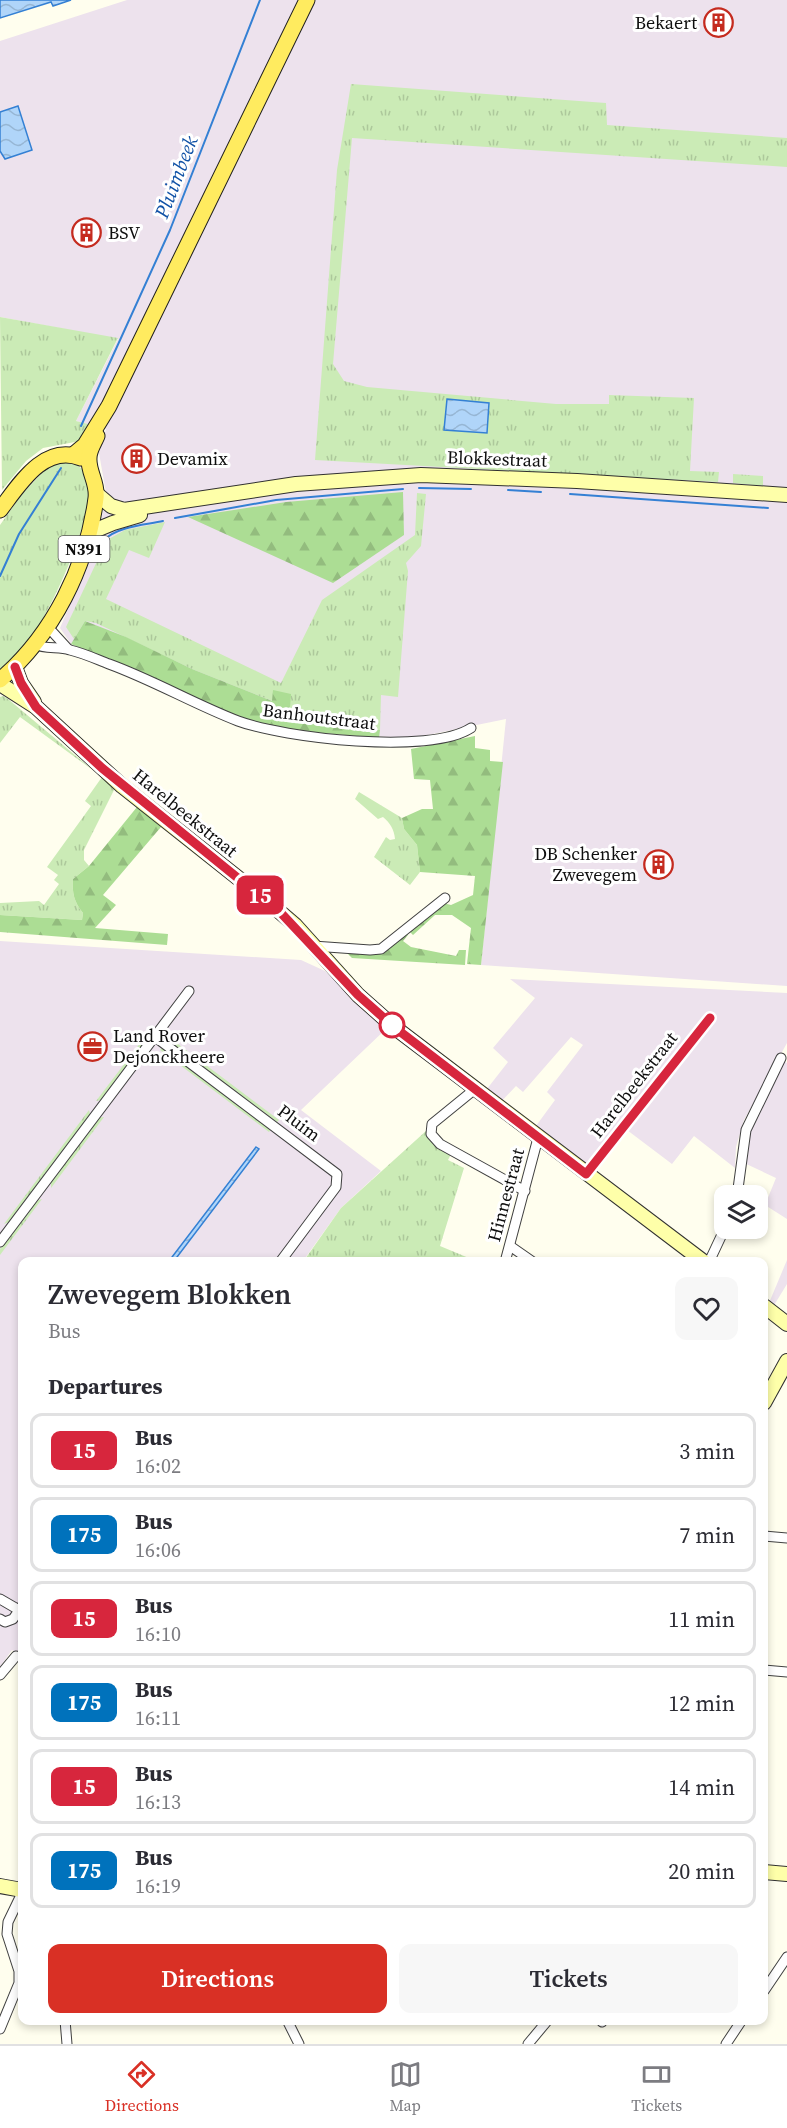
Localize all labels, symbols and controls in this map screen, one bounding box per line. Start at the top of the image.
building icon: Bekaert [702,7,734,39]
place label: Bekaert [635,10,697,35]
water label: Pluimbeek [147,131,205,223]
building icon: BSV [71,217,103,249]
place label: BSV [108,220,140,245]
building icon: Devamix [120,443,152,475]
street label: Blokkestraat [447,444,548,473]
place label: Devamix [157,446,228,471]
road number: N391 [58,536,110,562]
street label: Banhoutstraat [261,697,377,736]
street label: Harelbeekstraat [128,763,243,863]
place label: DB Schenker Zwevegem [534,841,637,887]
building icon: DB Schenker Zwevegem [642,848,674,880]
line badge: 15 [233,876,287,914]
text: 15 [249,881,271,910]
unlabelled marker [379,1012,405,1038]
place label: Land Rover Dejonckheere [113,1023,225,1069]
street label: Harelbeekstraat [584,1026,683,1143]
office icon: Land Rover Dejonckheere [76,1030,108,1062]
street label: Pluim [273,1098,326,1147]
street label: Hinnestraat [481,1145,530,1244]
map controls [714,1185,768,1239]
button: layers [714,1185,768,1239]
text: Zwevegem Blokken [48,1275,291,1313]
button: heart [675,1277,738,1340]
text: Bus [48,1317,81,1345]
text: Departures [48,1371,162,1401]
text: Bus [135,1422,172,1452]
text: 15 [73,1436,95,1465]
text: 3 min [679,1436,735,1466]
text: 16:02 [135,1452,181,1480]
text: Bus [135,1506,172,1536]
text: 175 [67,1520,101,1549]
text: 7 min [679,1520,735,1550]
text: 16:06 [135,1536,181,1564]
text: Bus [135,1590,172,1620]
text: 15 [73,1604,95,1633]
text: 11 min [668,1604,735,1634]
text: 16:10 [135,1620,181,1648]
text: Bus [135,1674,172,1704]
text: 175 [67,1688,101,1717]
text: 12 min [668,1688,735,1718]
text: 16:11 [135,1704,181,1732]
text: Bus [135,1758,172,1788]
text: 15 [73,1772,95,1801]
text: 14 min [668,1772,735,1802]
text: 16:13 [135,1788,181,1816]
text: Bus [135,1842,172,1872]
text: 175 [67,1856,101,1885]
text: 20 min [668,1856,735,1886]
text: 16:19 [135,1872,181,1900]
button: Directions [48,1944,387,2013]
button: Tickets [399,1944,738,2013]
tab: Directions [105,2058,179,2116]
tab: Map [389,2058,422,2116]
tab: Tickets [631,2058,682,2116]

